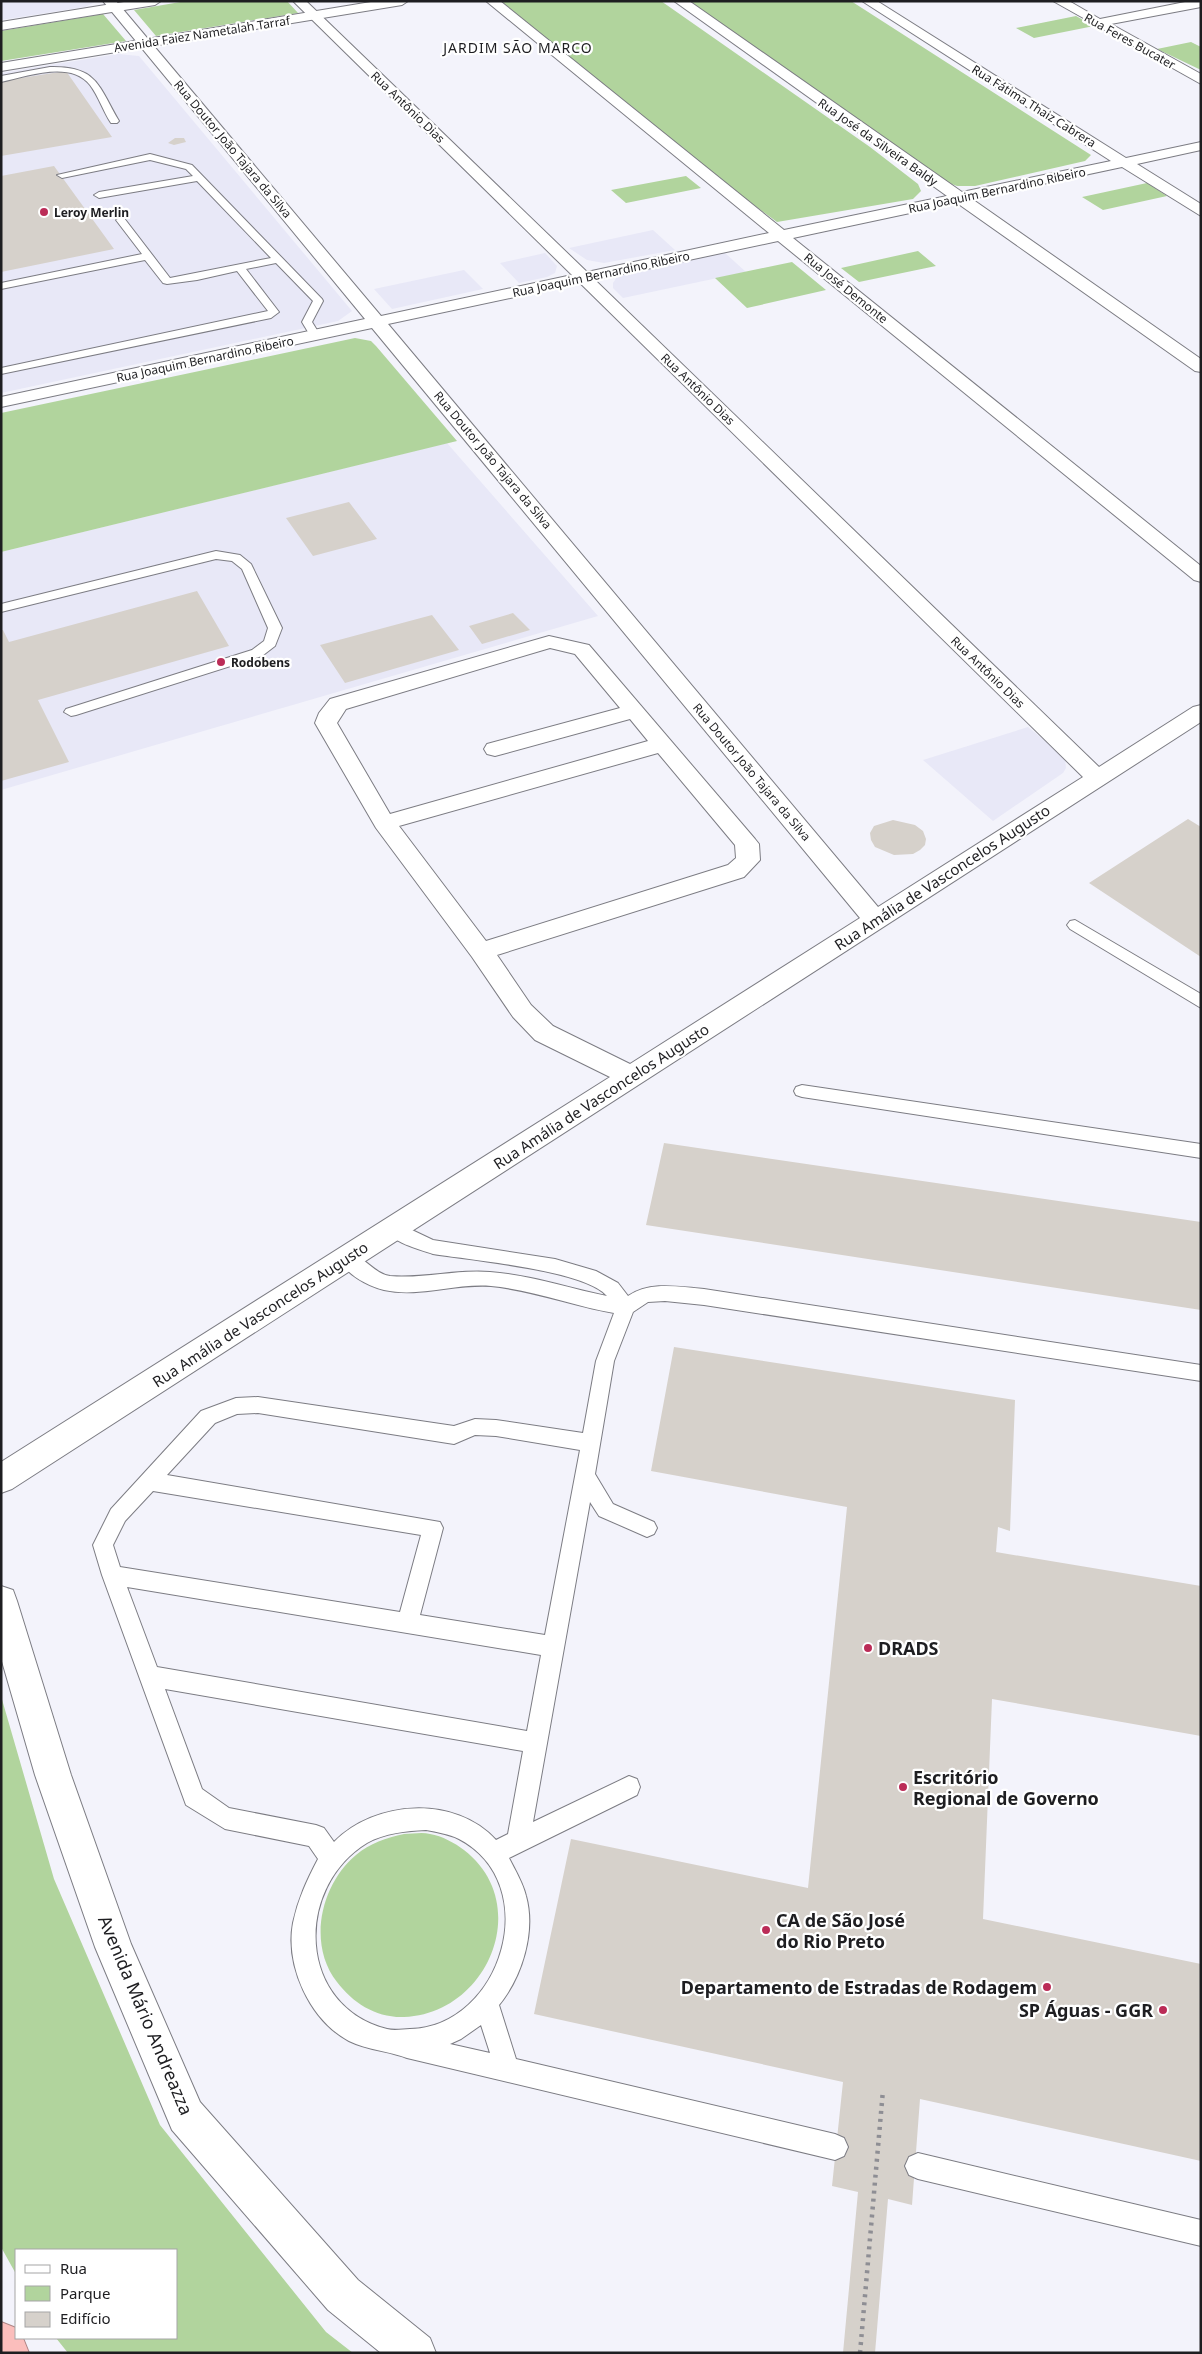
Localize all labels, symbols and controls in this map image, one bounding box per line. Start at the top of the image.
street label: Rua Feres Bucater [1081,9,1179,73]
street label: Avenida Faiez Nametalah Tarraf [113,12,292,56]
district label: JARDIM SÃO MARCO [441,38,593,57]
street label: Rua Fátima Thaiz Cabrera [969,61,1099,151]
street label: Rua Antônio Dias [367,67,449,147]
street label: Rua Doutor João Tajara da Silva [170,76,296,222]
street label: Rua José da Silveira Baldy [815,94,942,190]
street label: Rua Joaquim Bernardino Ribeiro [907,163,1087,217]
place label: Leroy Merlin [54,204,129,221]
marker: Leroy Merlin [38,206,50,218]
street label: Rua Joaquim Bernardino Ribeiro [511,247,691,301]
street label: Rua José Demonte [800,249,892,327]
street label: Rua Joaquim Bernardino Ribeiro [115,332,295,386]
street label: Rua Antônio Dias [657,349,739,429]
street label: Rua Doutor João Tajara da Silva [430,387,556,533]
street label: Rua Antônio Dias [947,632,1029,712]
place label: Rodobens [231,654,290,671]
marker: Rodobens [215,656,227,668]
street label: Rua Doutor João Tajara da Silva [689,699,815,845]
street label: Rua Amália de Vasconcelos Augusto [830,800,1054,954]
street label: Rua Amália de Vasconcelos Augusto [489,1019,713,1173]
street label: Rua Amália de Vasconcelos Augusto [148,1237,372,1391]
place label: DRADS [878,1636,939,1660]
marker: DRADS [862,1642,874,1654]
place label: Escritório Regional de Governo [913,1765,1099,1810]
marker: Escritório Regional de Governo [897,1781,909,1793]
place label: CA de São José do Rio Preto [776,1908,905,1953]
street label: Avenida Mário Andreazza [93,1912,199,2118]
marker: CA de São José do Rio Preto [760,1924,772,1936]
place label: Departamento de Estradas de Rodagem [681,1975,1037,1999]
marker: Departamento de Estradas de Rodagem [1041,1981,1053,1993]
place label: SP Águas - GGR [1019,1998,1153,2022]
marker: SP Águas - GGR [1157,2004,1169,2016]
legend [15,2249,178,2339]
text: Rua [60,2258,87,2278]
text: Parque [60,2283,110,2303]
text: Edifício [60,2308,111,2328]

